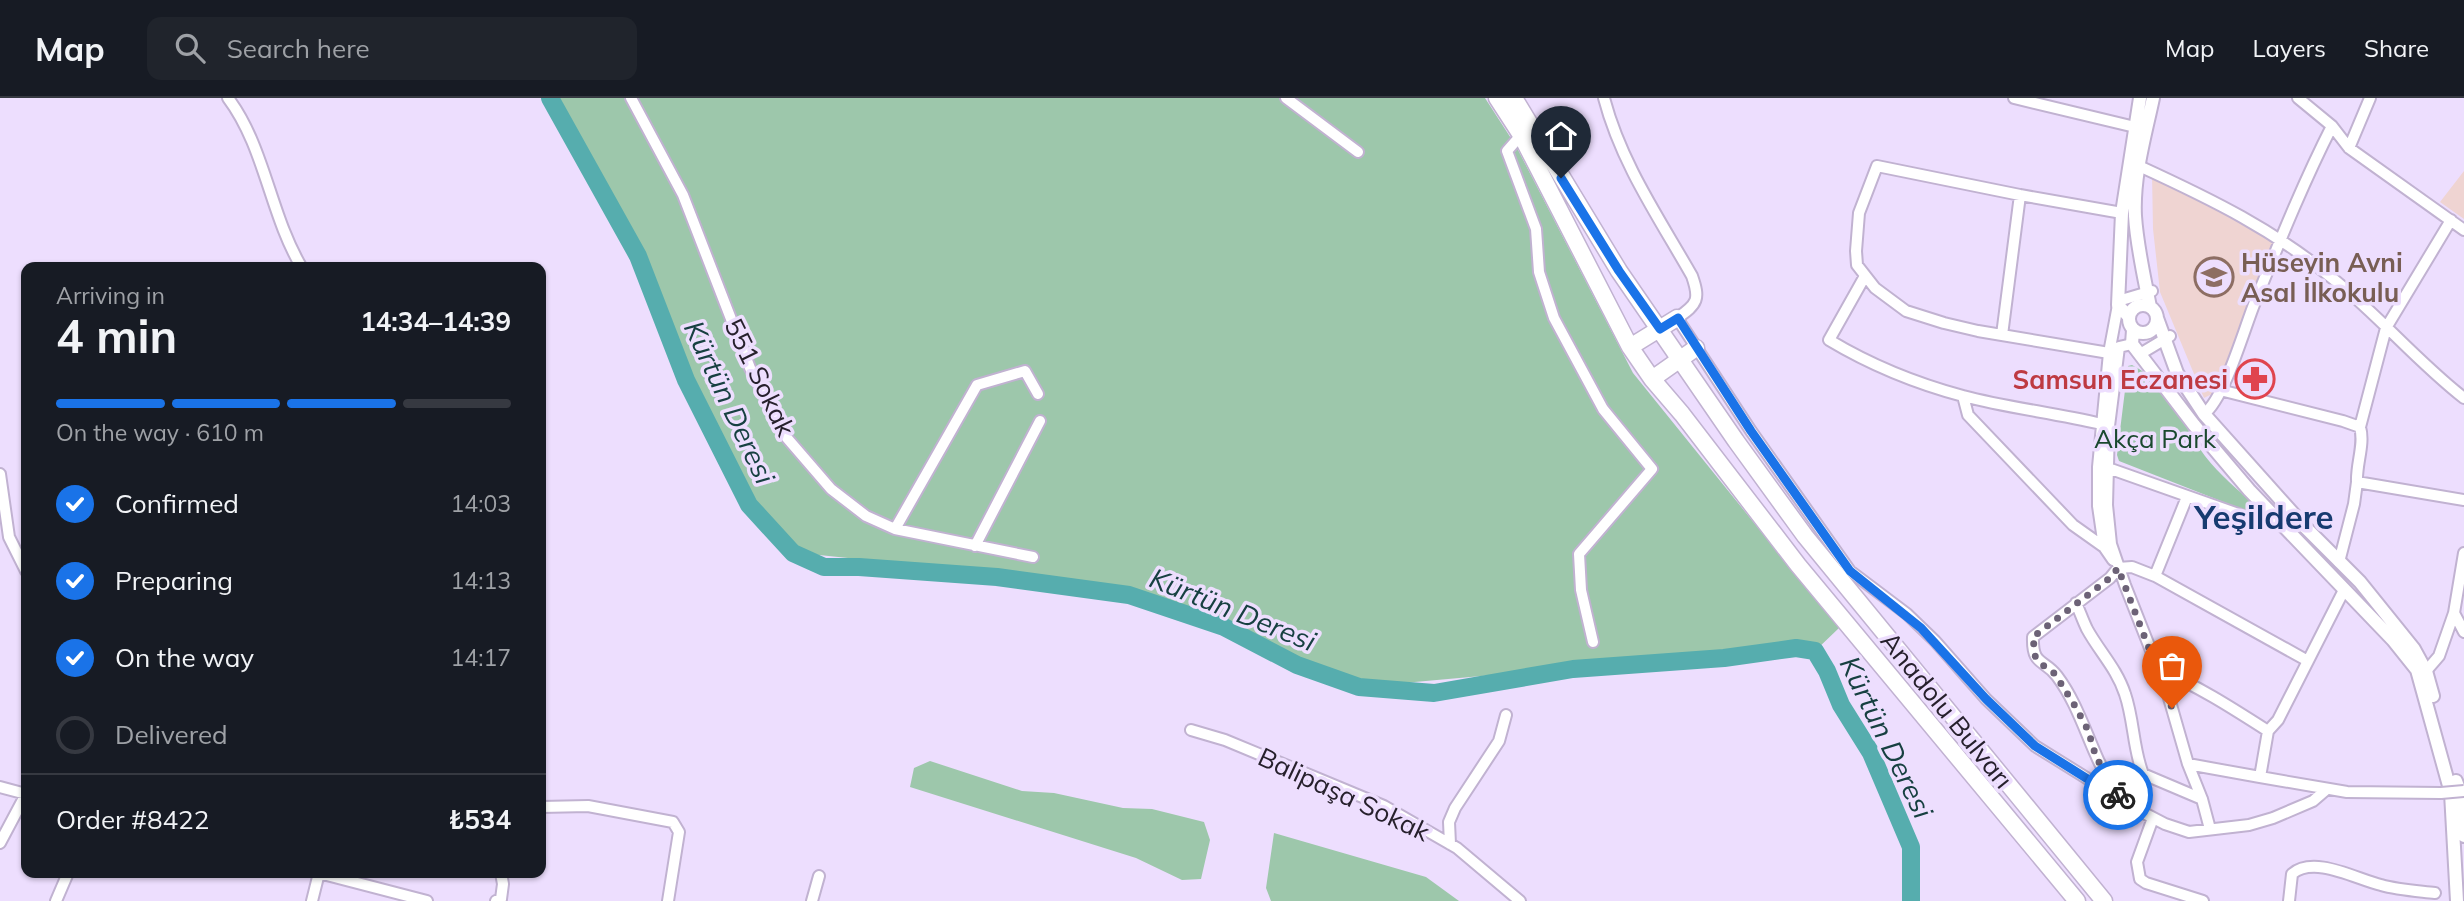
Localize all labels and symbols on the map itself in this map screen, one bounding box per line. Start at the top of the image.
pin [1531,106,1591,178]
place label: Hüseyin Avni Asal İlkokulu [2241,246,2403,309]
school or university icon: Hüseyin Avni Asal İlkokulu [2193,256,2235,298]
street label: 551 Sokak [717,313,803,442]
water label: Kürtün Deresi [677,315,783,490]
pharmacy icon: Samsun Eczanesi [2234,358,2276,400]
place label: Samsun Eczanesi [2013,363,2228,396]
park label: Akça Park [2094,422,2217,455]
district label: Yeşildere [2193,496,2334,537]
water label: Kürtün Deresi [1145,560,1322,658]
street label: Anadolu Bulvarı [1874,625,2020,795]
pin [2142,636,2202,708]
water label: Kürtün Deresi [1833,650,1941,824]
street label: Balipaşa Sokak [1253,740,1436,848]
courier [2083,760,2153,830]

